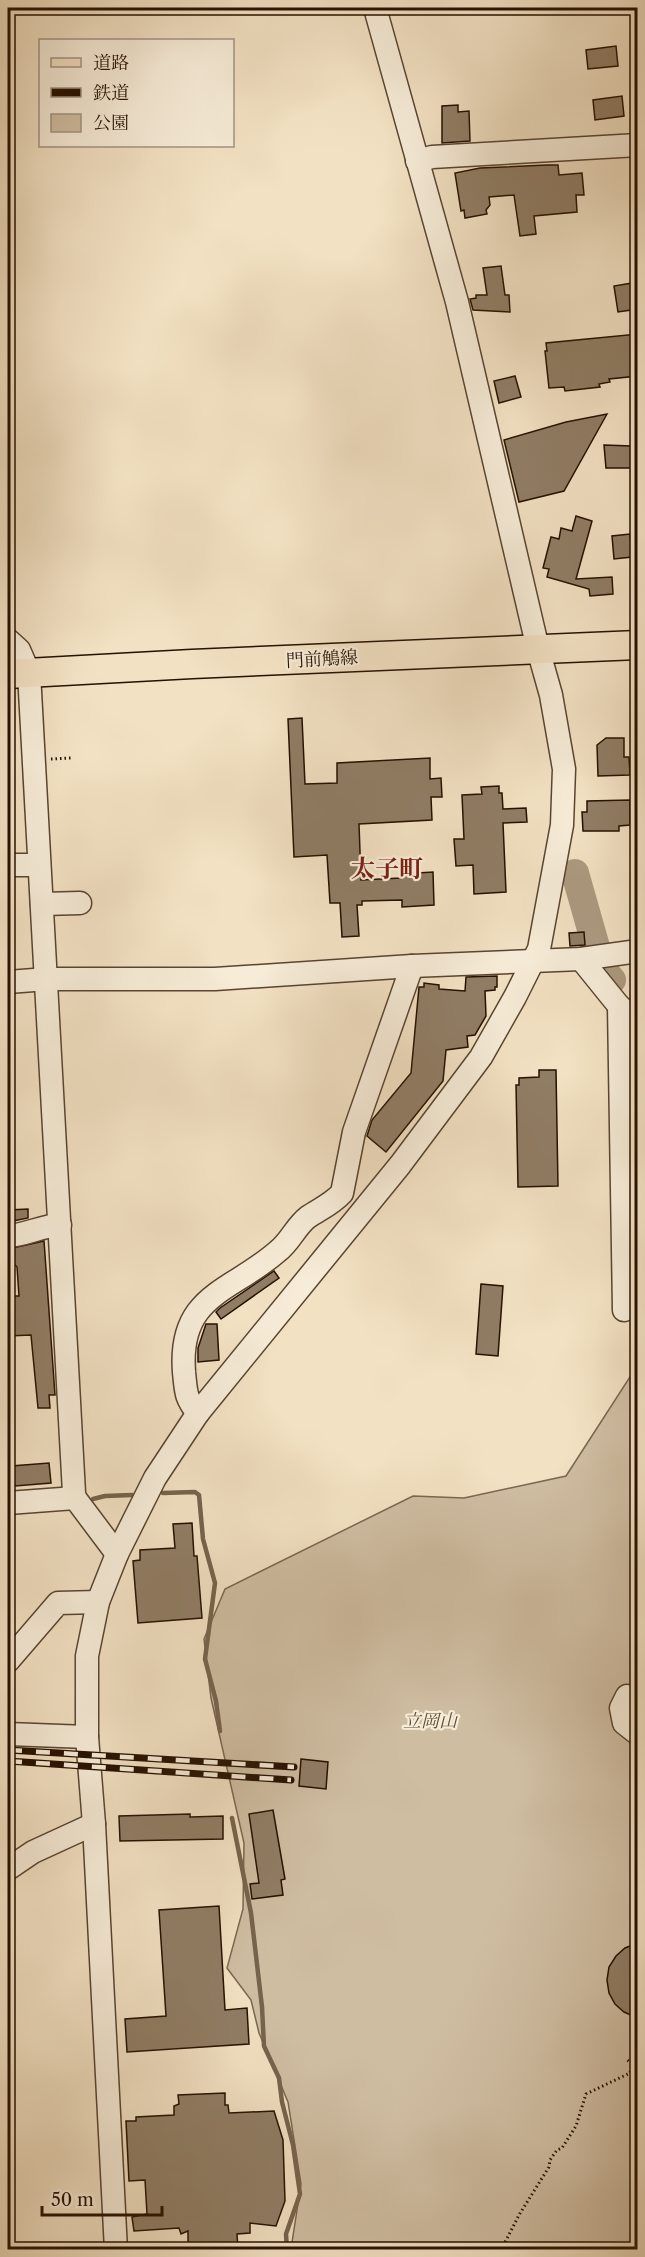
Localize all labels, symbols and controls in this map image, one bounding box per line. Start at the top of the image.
legend [39,39,234,147]
text: 道路 [93,52,129,74]
text: 鉄道 [93,82,129,104]
text: 公園 [93,112,129,134]
street label: 門前鵤線 [285,646,359,672]
district label: 太子町 [351,854,423,883]
park label: 立岡山 [403,1710,459,1732]
scale bar [42,2179,162,2217]
text: 50 m [51,2189,94,2211]

